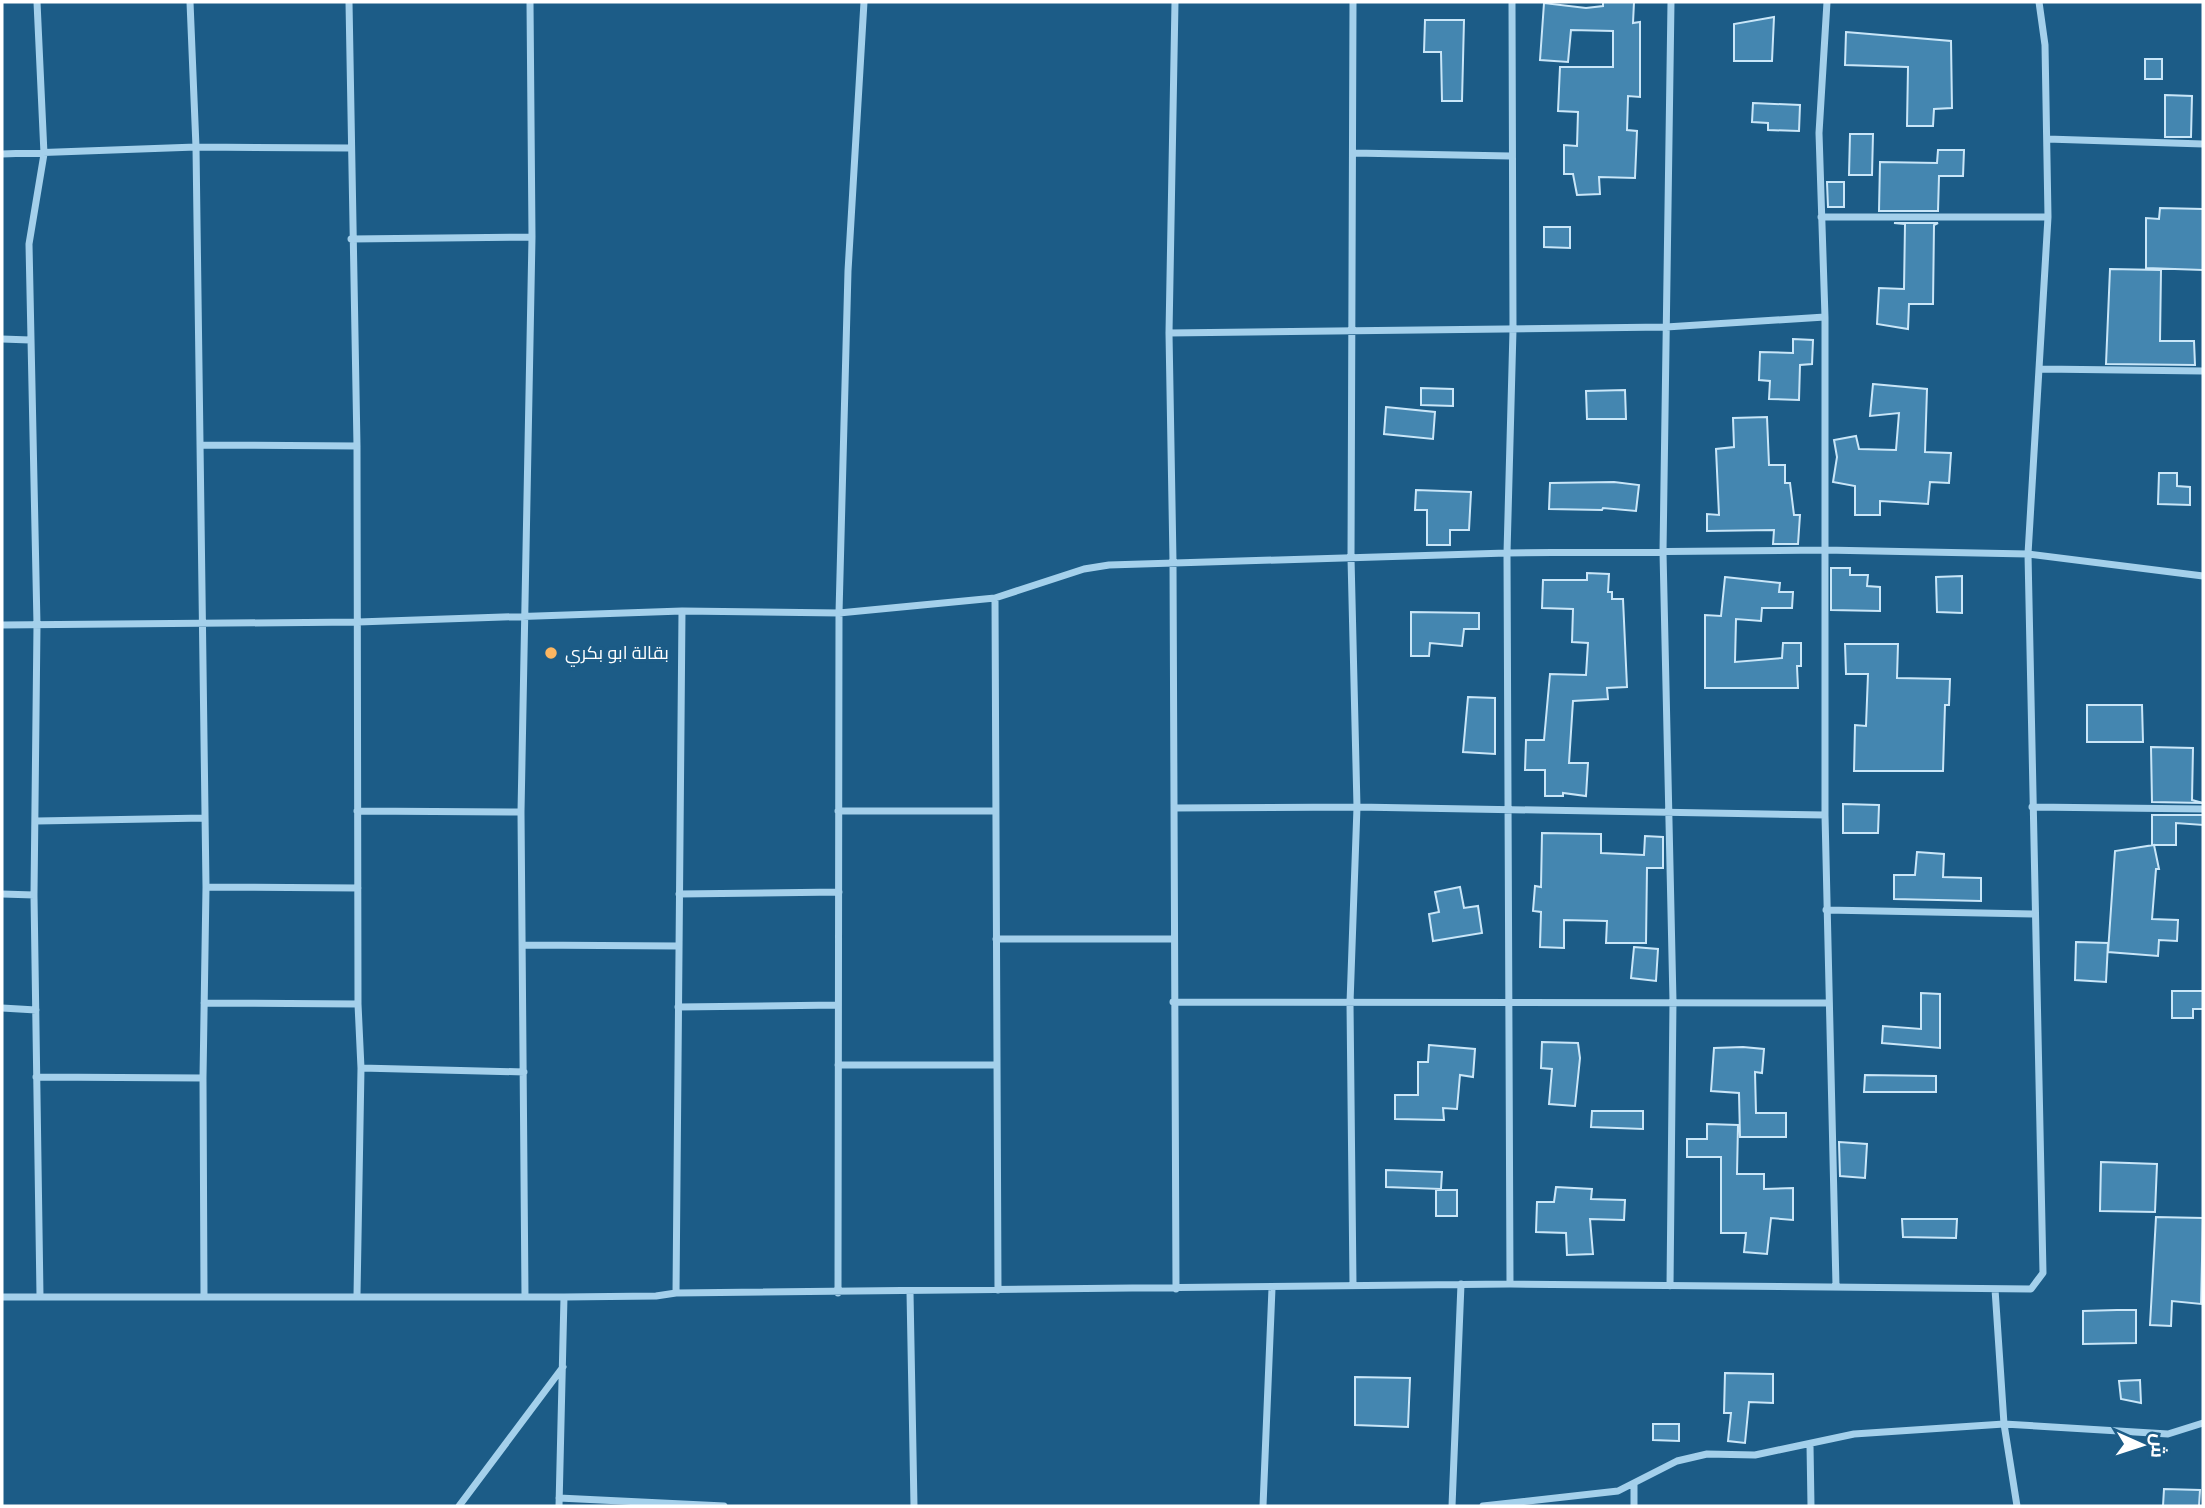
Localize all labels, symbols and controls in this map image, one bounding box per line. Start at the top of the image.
place label: بقالة ابو بكري [565,641,669,667]
marker: بقالة ابو بكري [543,645,559,661]
north arrow [2107,1410,2177,1480]
text: ش [2146,1433,2172,1459]

